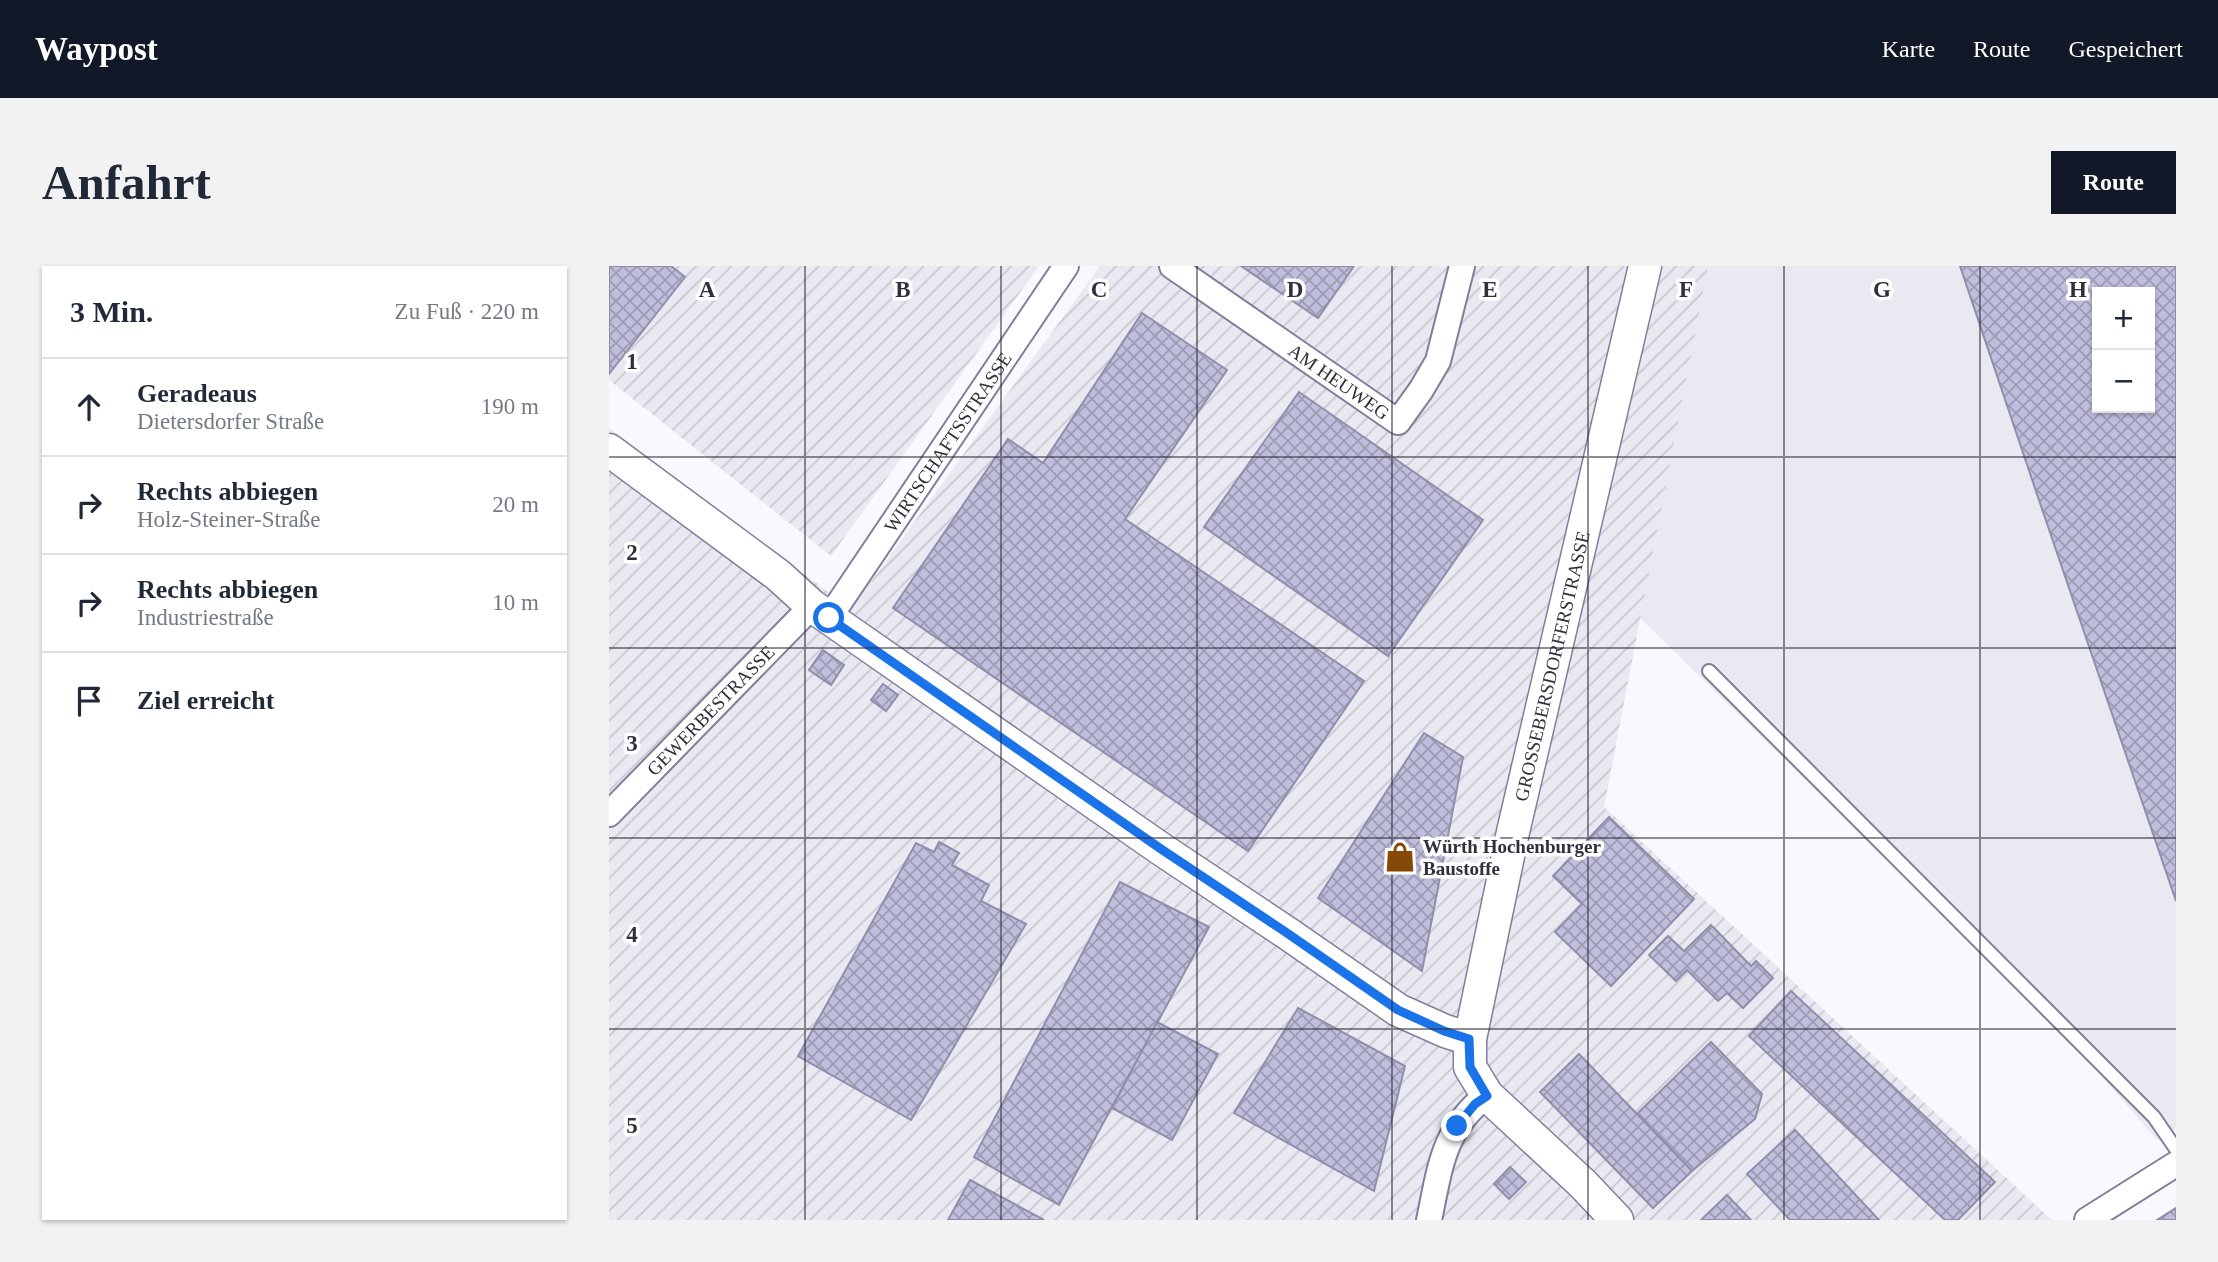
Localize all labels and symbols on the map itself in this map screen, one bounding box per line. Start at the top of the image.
text: A [699,277,716,302]
text: B [895,277,911,302]
text: C [1091,277,1107,302]
text: D [1287,277,1303,302]
text: E [1482,277,1498,302]
text: F [1679,277,1693,302]
text: G [1873,277,1891,302]
text: H [2069,277,2087,302]
street label: AM HEUWEG [1285,339,1394,424]
street label: WIRTSCHAFTSSTRASSE [879,348,1015,536]
text: 1 [626,349,638,374]
street label: GROSSEBERSDORFERSTRASSE [1510,529,1593,803]
text: 2 [626,540,638,565]
route start [813,602,844,633]
street label: GEWERBESTRASSE [642,641,778,780]
text: 3 [626,731,638,756]
place label: Würth Hochenburger Baustoffe [1423,836,1601,879]
shop icon: Würth Hochenburger Baustoffe [1383,840,1417,874]
text: 4 [626,922,638,947]
route end [1441,1110,1472,1141]
text: 5 [626,1113,638,1138]

